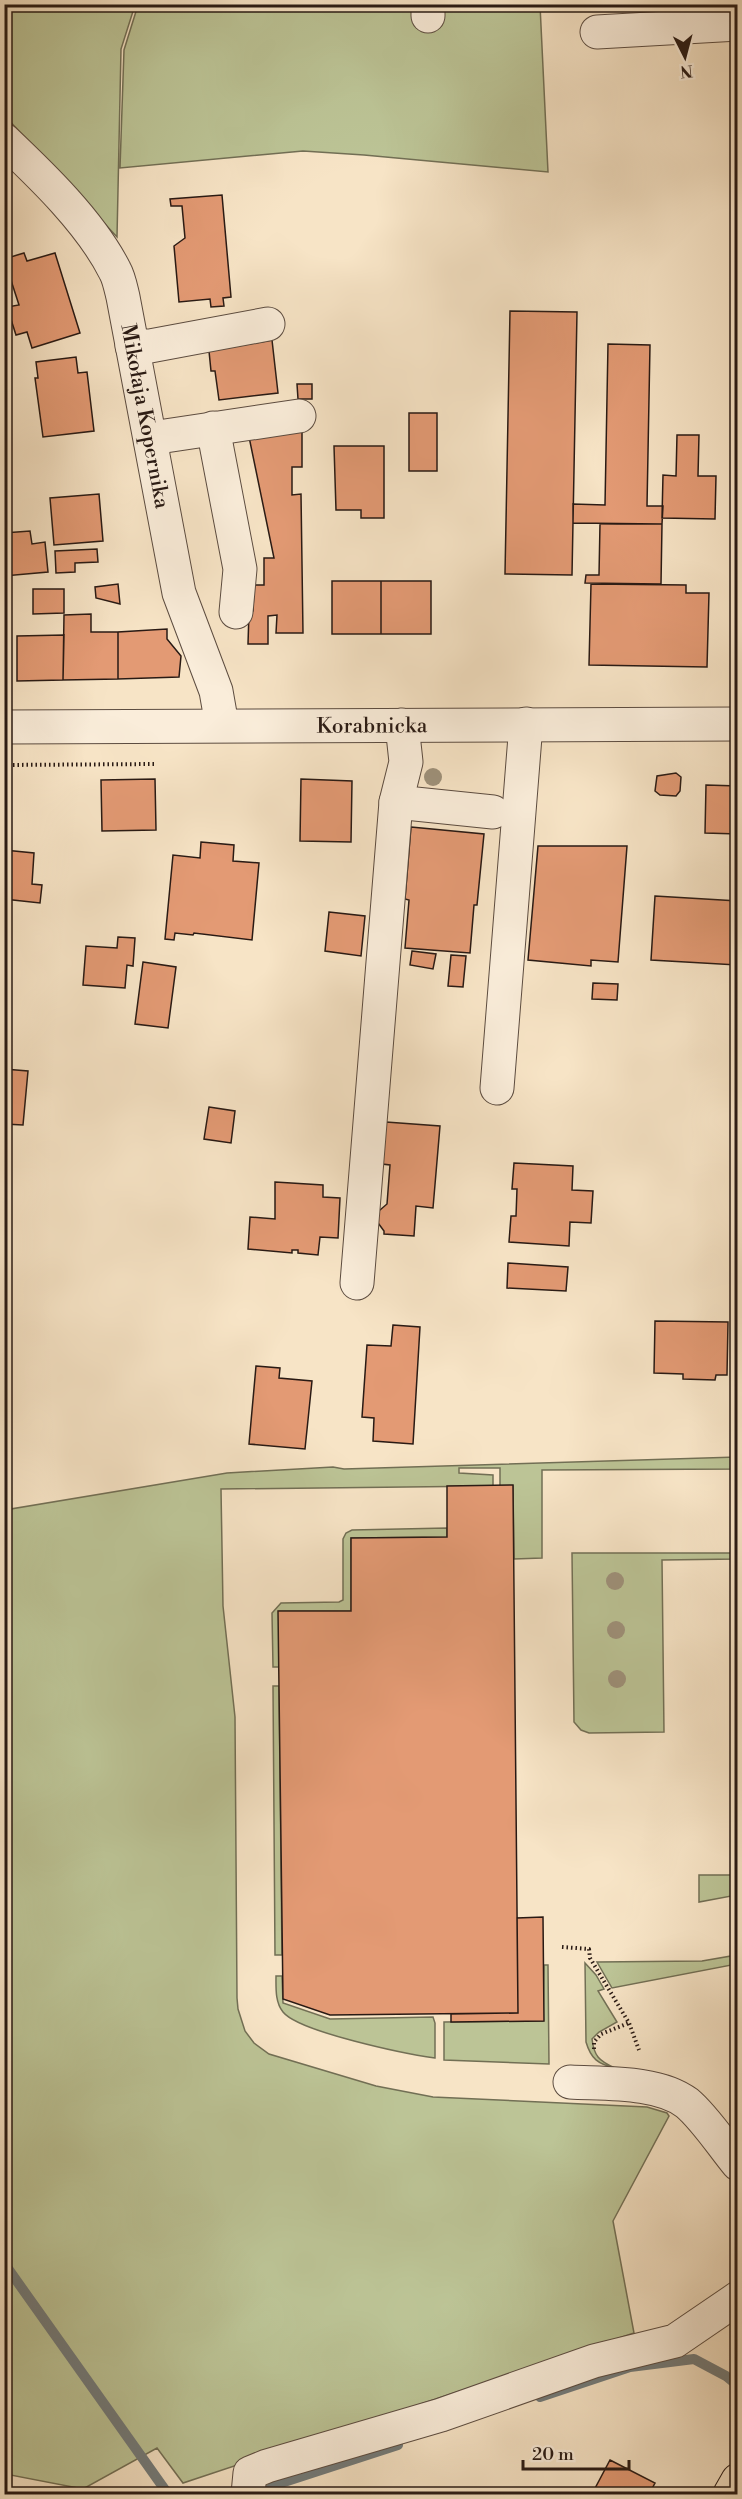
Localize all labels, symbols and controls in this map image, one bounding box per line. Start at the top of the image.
north arrow [655,27,715,87]
text: N [679,60,694,82]
street label: Mikołaja Kopernika [114,322,175,511]
street label: Korabnicka [316,713,428,740]
scale bar [523,2433,630,2471]
text: 20 m [532,2443,574,2466]

